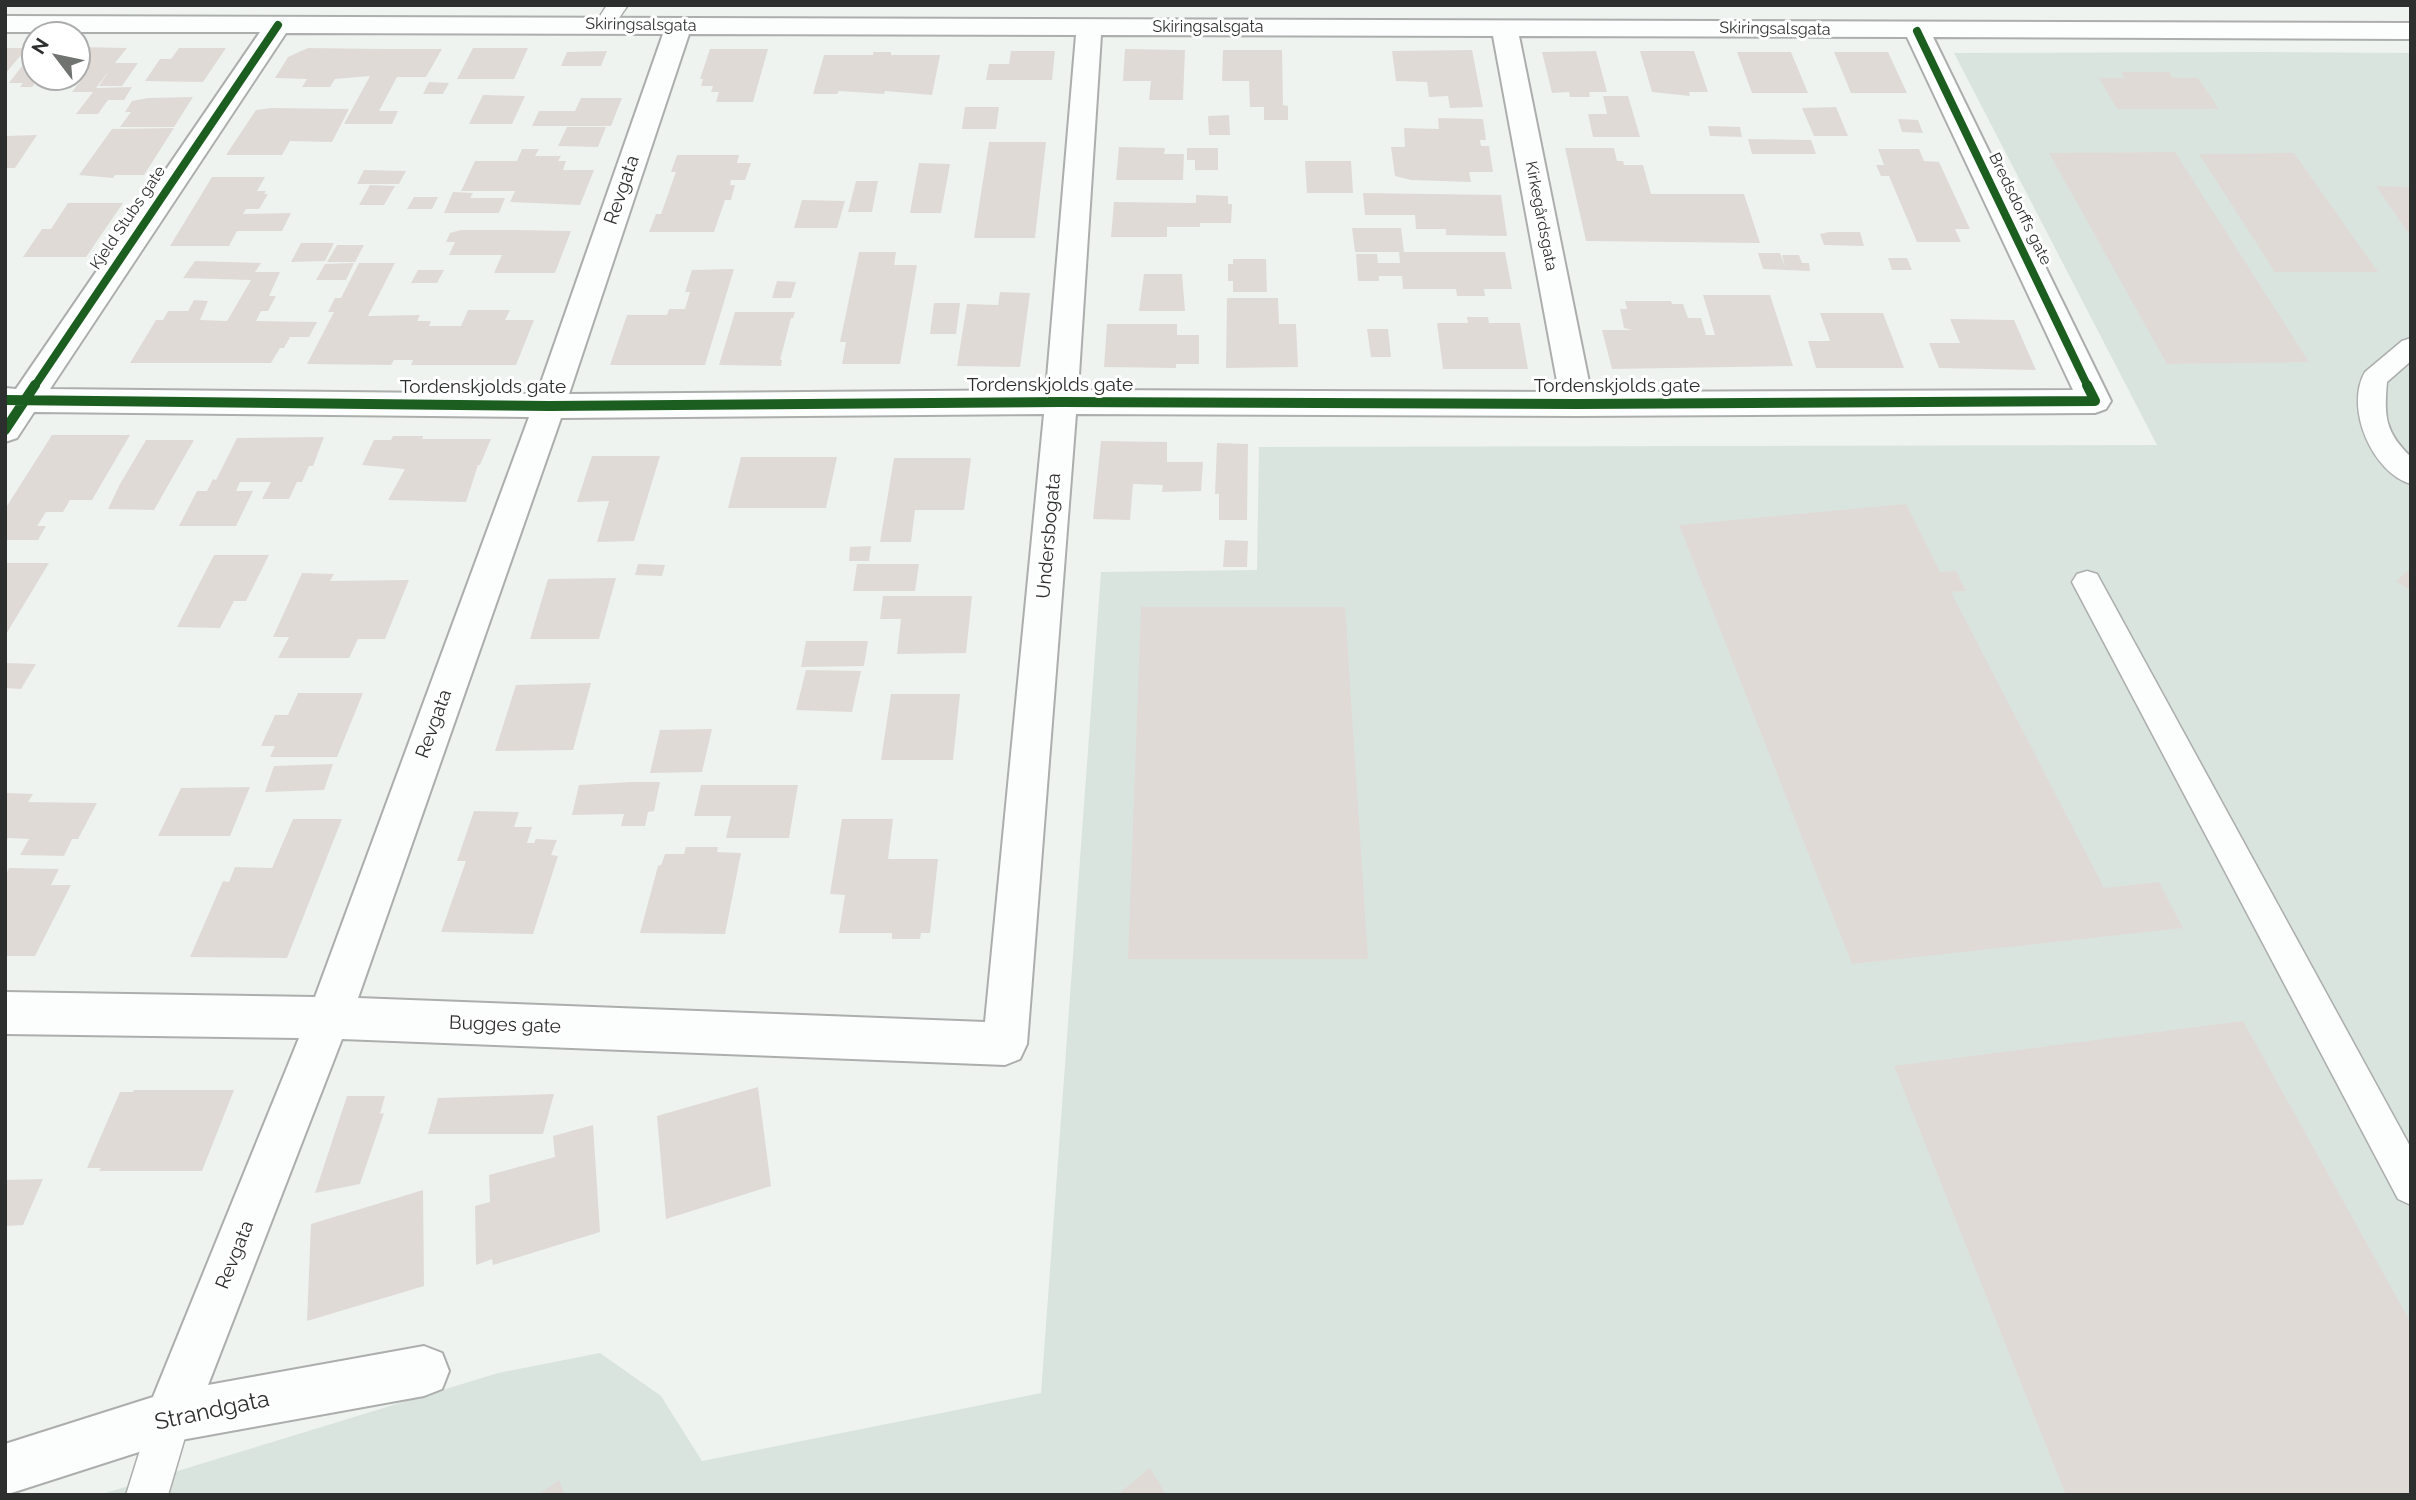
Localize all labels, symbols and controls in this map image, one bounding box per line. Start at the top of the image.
street label: Skiringsalsgata [585,14,697,36]
street label: Skiringsalsgata [1152,17,1264,37]
street label: Skiringsalsgata [1719,18,1831,40]
north arrow [21,21,91,91]
text: N [27,34,53,58]
street label: Bredsdorffs gate [1985,150,2055,268]
street label: Revgata [600,152,644,228]
street label: Kirkegårdsgata [1521,160,1561,272]
street label: Kjeld Stubs gate [86,163,170,273]
street label: Tordenskjolds gate [967,374,1133,396]
street label: Tordenskjolds gate [1534,375,1700,397]
street label: Tordenskjolds gate [400,376,566,398]
street label: Undersbogata [1032,472,1066,600]
street label: Revgata [411,687,457,761]
street label: Bugges gate [449,1012,561,1038]
street label: Revgata [211,1218,259,1292]
street label: Strandgata [152,1385,272,1437]

